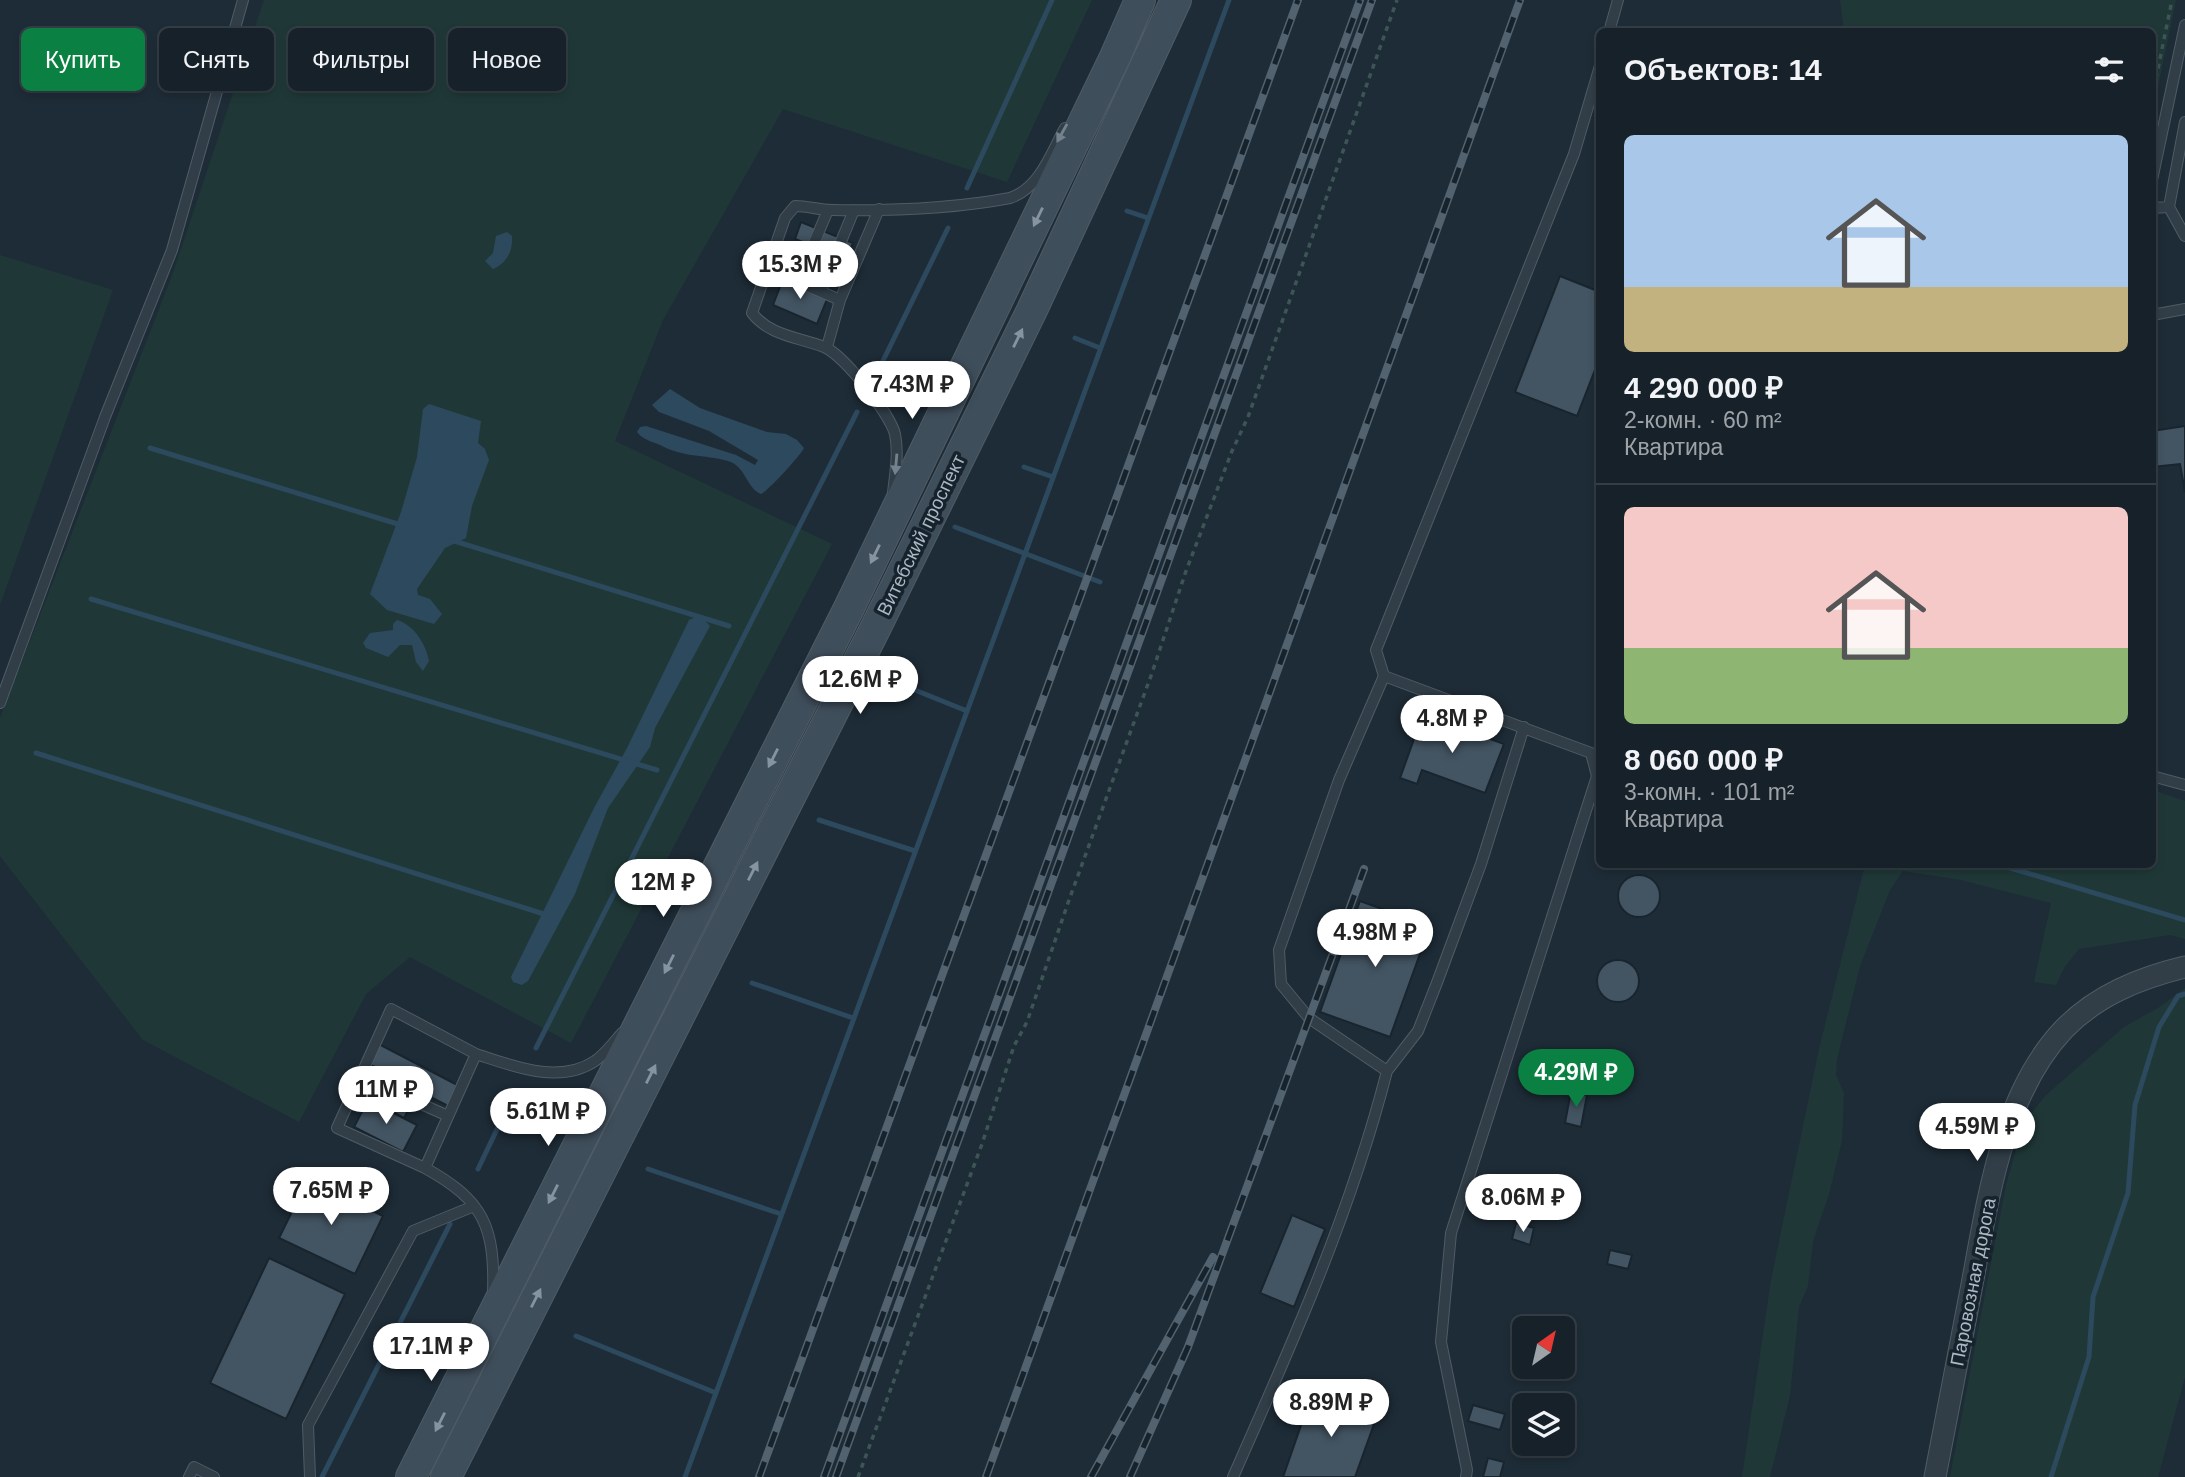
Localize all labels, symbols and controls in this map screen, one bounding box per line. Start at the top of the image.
chip: Купить [21,28,145,91]
chip: Снять [159,28,274,91]
chip: Фильтры [288,28,434,91]
chip: Новое [448,28,566,91]
icon: filters [2090,51,2128,89]
text: Объектов: 14 [1624,53,1822,86]
one-way arrow [1056,123,1068,142]
icon: home [1813,180,1939,306]
one-way arrow [1032,207,1044,227]
pin: 15.3M ₽ [735,242,865,301]
text: 15.3M ₽ [758,251,842,277]
one-way arrow [1013,328,1024,348]
pin: 7.43M ₽ [847,362,977,421]
text: 7.43M ₽ [870,371,954,397]
text: 4 290 000 ₽ [1624,371,1783,404]
text: 2-комн. · 60 m² [1624,407,1782,433]
text: Квартира [1624,434,1723,460]
street label: Витебский проспект [873,451,969,619]
one-way arrow [890,453,901,475]
one-way arrow [870,544,881,564]
icon: home [1813,552,1939,678]
pin: 12.6M ₽ [795,656,925,716]
text: 12.6M ₽ [818,666,902,692]
pin: 4.8M ₽ [1395,696,1509,755]
text: 4.8M ₽ [1417,705,1487,731]
text: 8 060 000 ₽ [1624,743,1783,776]
one-way arrow [767,748,779,768]
text: 3-комн. · 101 m² [1624,779,1795,805]
text: Квартира [1624,806,1723,832]
pin: 12M ₽ [614,860,712,919]
one-way arrow [748,861,759,881]
text: 12M ₽ [631,869,695,895]
pin: 4.98M ₽ [1310,909,1440,969]
text: 4.98M ₽ [1333,919,1417,945]
one-way arrow [663,954,674,974]
pin: 4.29M ₽ [1511,1050,1641,1109]
text: 4.29M ₽ [1534,1059,1618,1085]
one-way arrow [645,1064,656,1084]
pin: 11M ₽ [337,1066,435,1126]
text: 11M ₽ [354,1076,418,1102]
pin: 5.61M ₽ [483,1088,613,1148]
text: 5.61M ₽ [506,1098,590,1124]
pin: 4.59M ₽ [1912,1104,2042,1163]
text: 4.59M ₽ [1935,1113,2019,1139]
pin: 7.65M ₽ [266,1168,396,1227]
pin: 8.06M ₽ [1458,1174,1588,1234]
text: 7.65M ₽ [289,1177,373,1203]
one-way arrow [548,1184,559,1204]
text: 8.06M ₽ [1481,1184,1565,1210]
street label: Паровозная дорога [1946,1196,2000,1368]
one-way arrow [531,1288,542,1308]
north arrow [1512,1316,1575,1379]
map controls [1512,1316,1575,1456]
pin: 17.1M ₽ [366,1324,496,1383]
text: 17.1M ₽ [389,1333,473,1359]
pin: 8.89M ₽ [1266,1380,1396,1439]
text: 8.89M ₽ [1289,1389,1373,1415]
button: layers [1512,1393,1575,1456]
one-way arrow [434,1412,445,1432]

